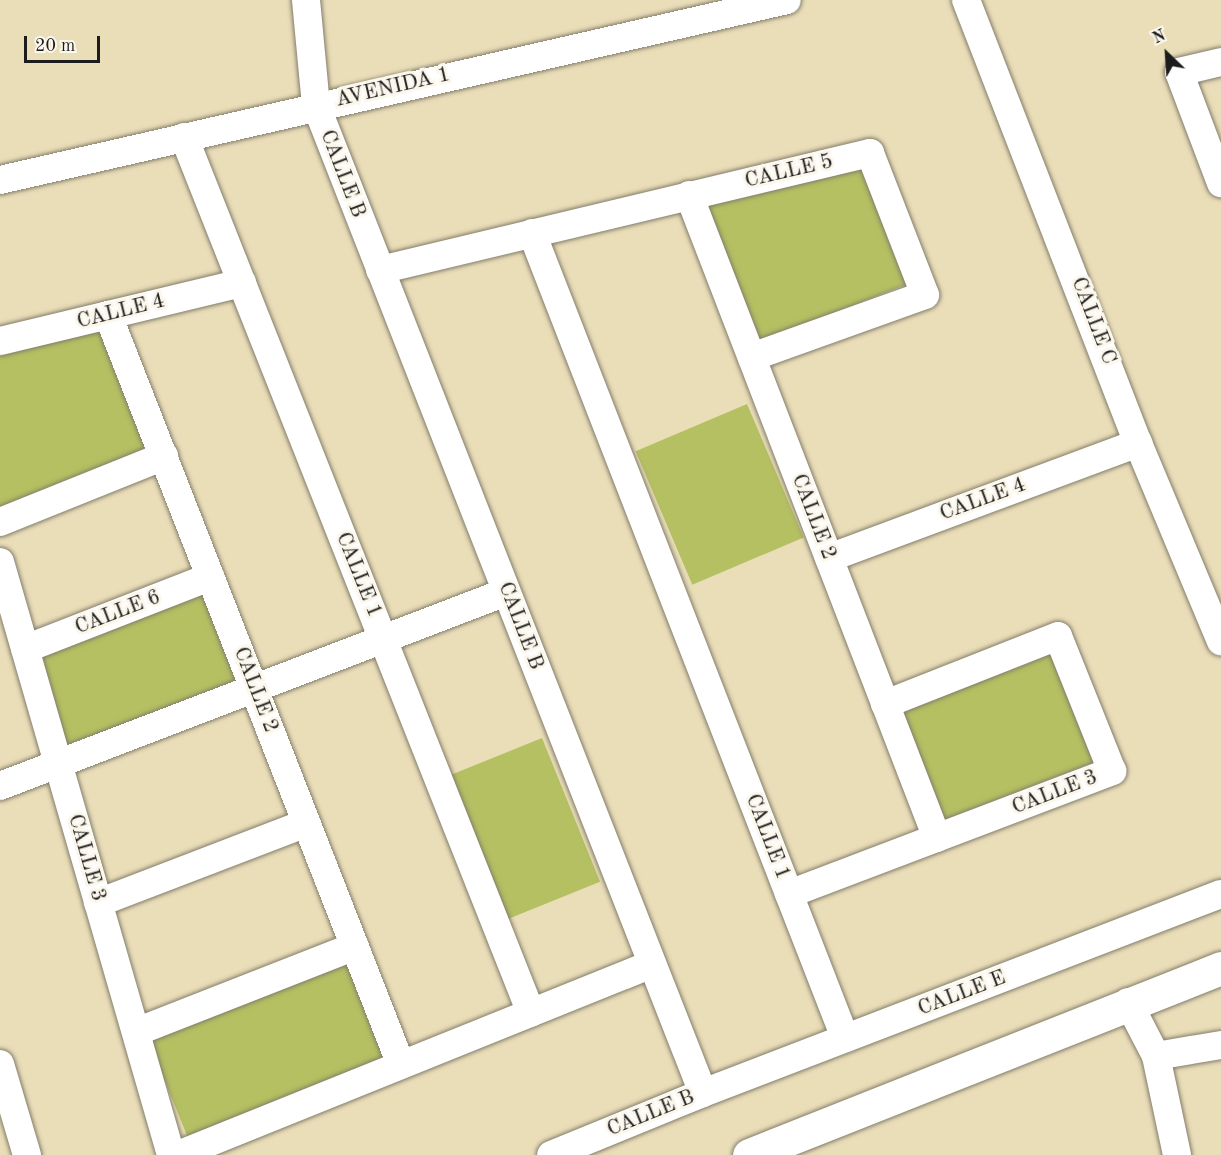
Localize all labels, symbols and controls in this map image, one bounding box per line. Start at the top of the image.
scale bar [27,24,104,62]
north arrow [1137,24,1197,84]
text: N [1150,28,1168,48]
text: 20 m [35,37,75,55]
street label: AVENIDA 1 [333,63,453,113]
street label: CALLE B [314,127,370,221]
street label: CALLE 5 [742,150,836,194]
street label: CALLE C [1065,274,1121,368]
street label: CALLE 4 [74,289,168,335]
street label: CALLE 2 [785,471,841,563]
street label: CALLE 4 [937,473,1029,527]
street label: CALLE 1 [330,529,386,621]
street label: CALLE B [492,579,548,673]
street label: CALLE 6 [72,585,164,641]
street label: CALLE 2 [227,644,283,736]
street label: CALLE 3 [1009,765,1101,821]
street label: CALLE 1 [739,791,795,883]
street label: CALLE 3 [62,811,110,905]
street label: CALLE E [915,966,1009,1022]
street label: CALLE B [604,1085,698,1143]

